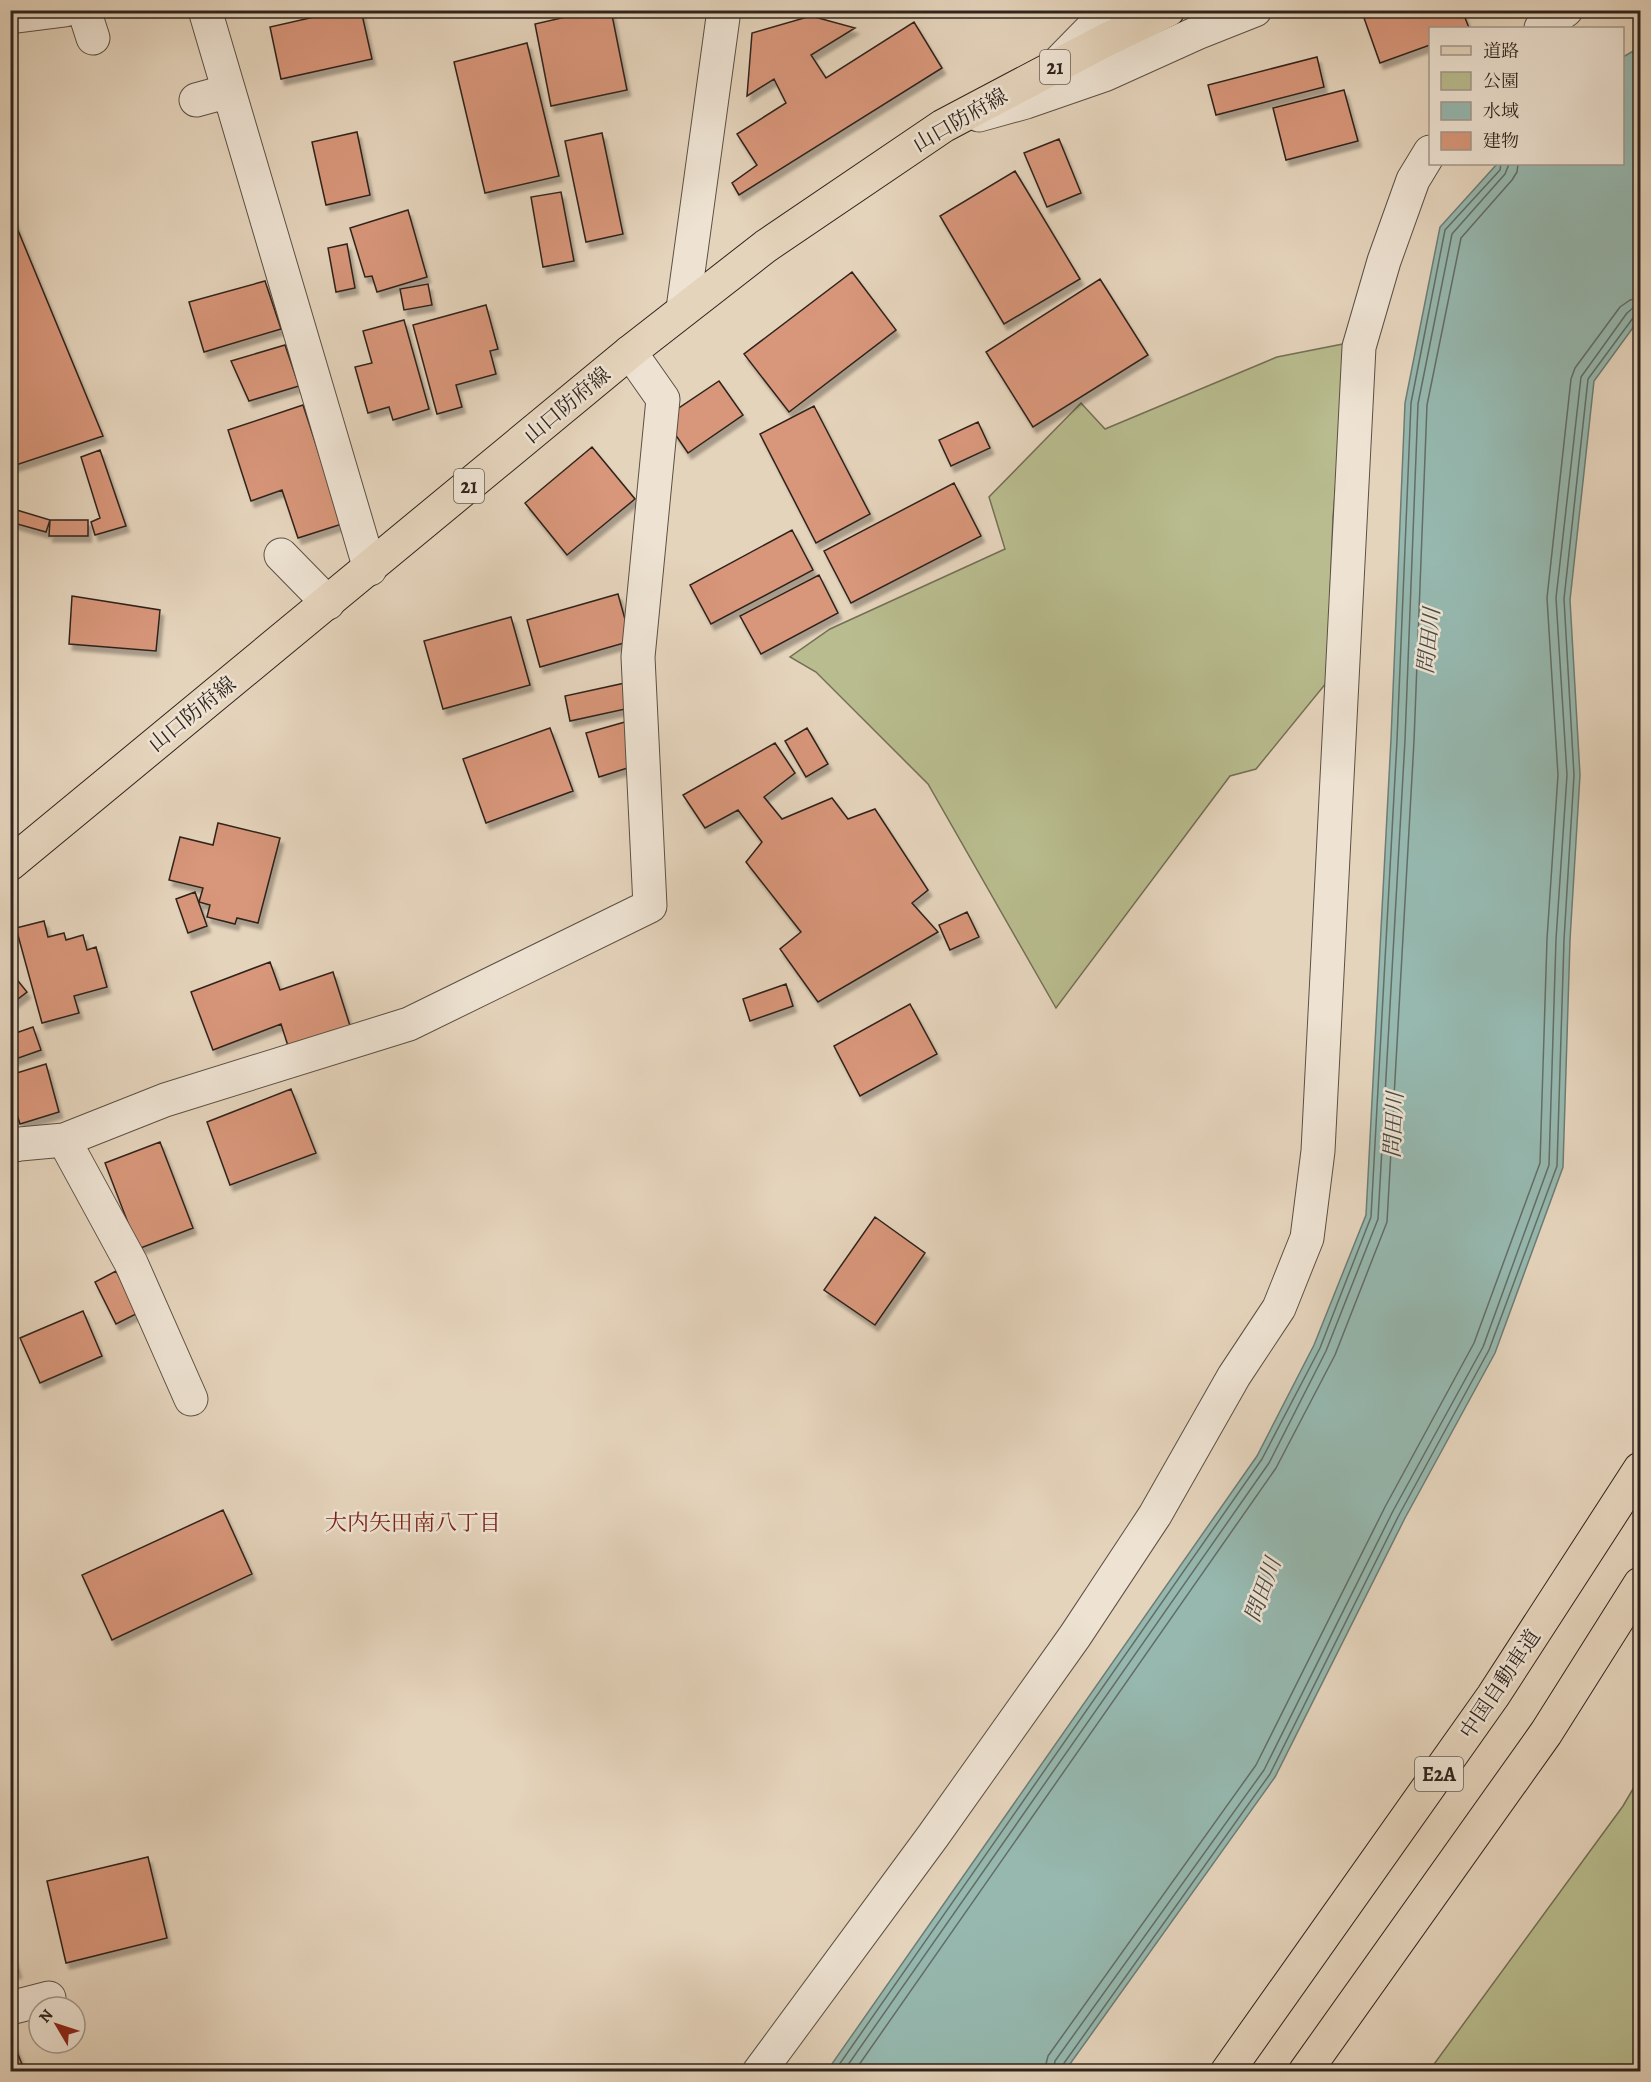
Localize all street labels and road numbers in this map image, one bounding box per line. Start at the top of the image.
road number: 21 [1040,50,1070,84]
street label: 山口防府線 [908,82,1012,158]
street label: 山口防府線 [518,361,616,449]
road number: 21 [454,469,484,503]
street label: 山口防府線 [142,670,242,758]
street label: 中国自動車道 [1453,1624,1547,1744]
road number: E2A [1415,1757,1463,1791]

